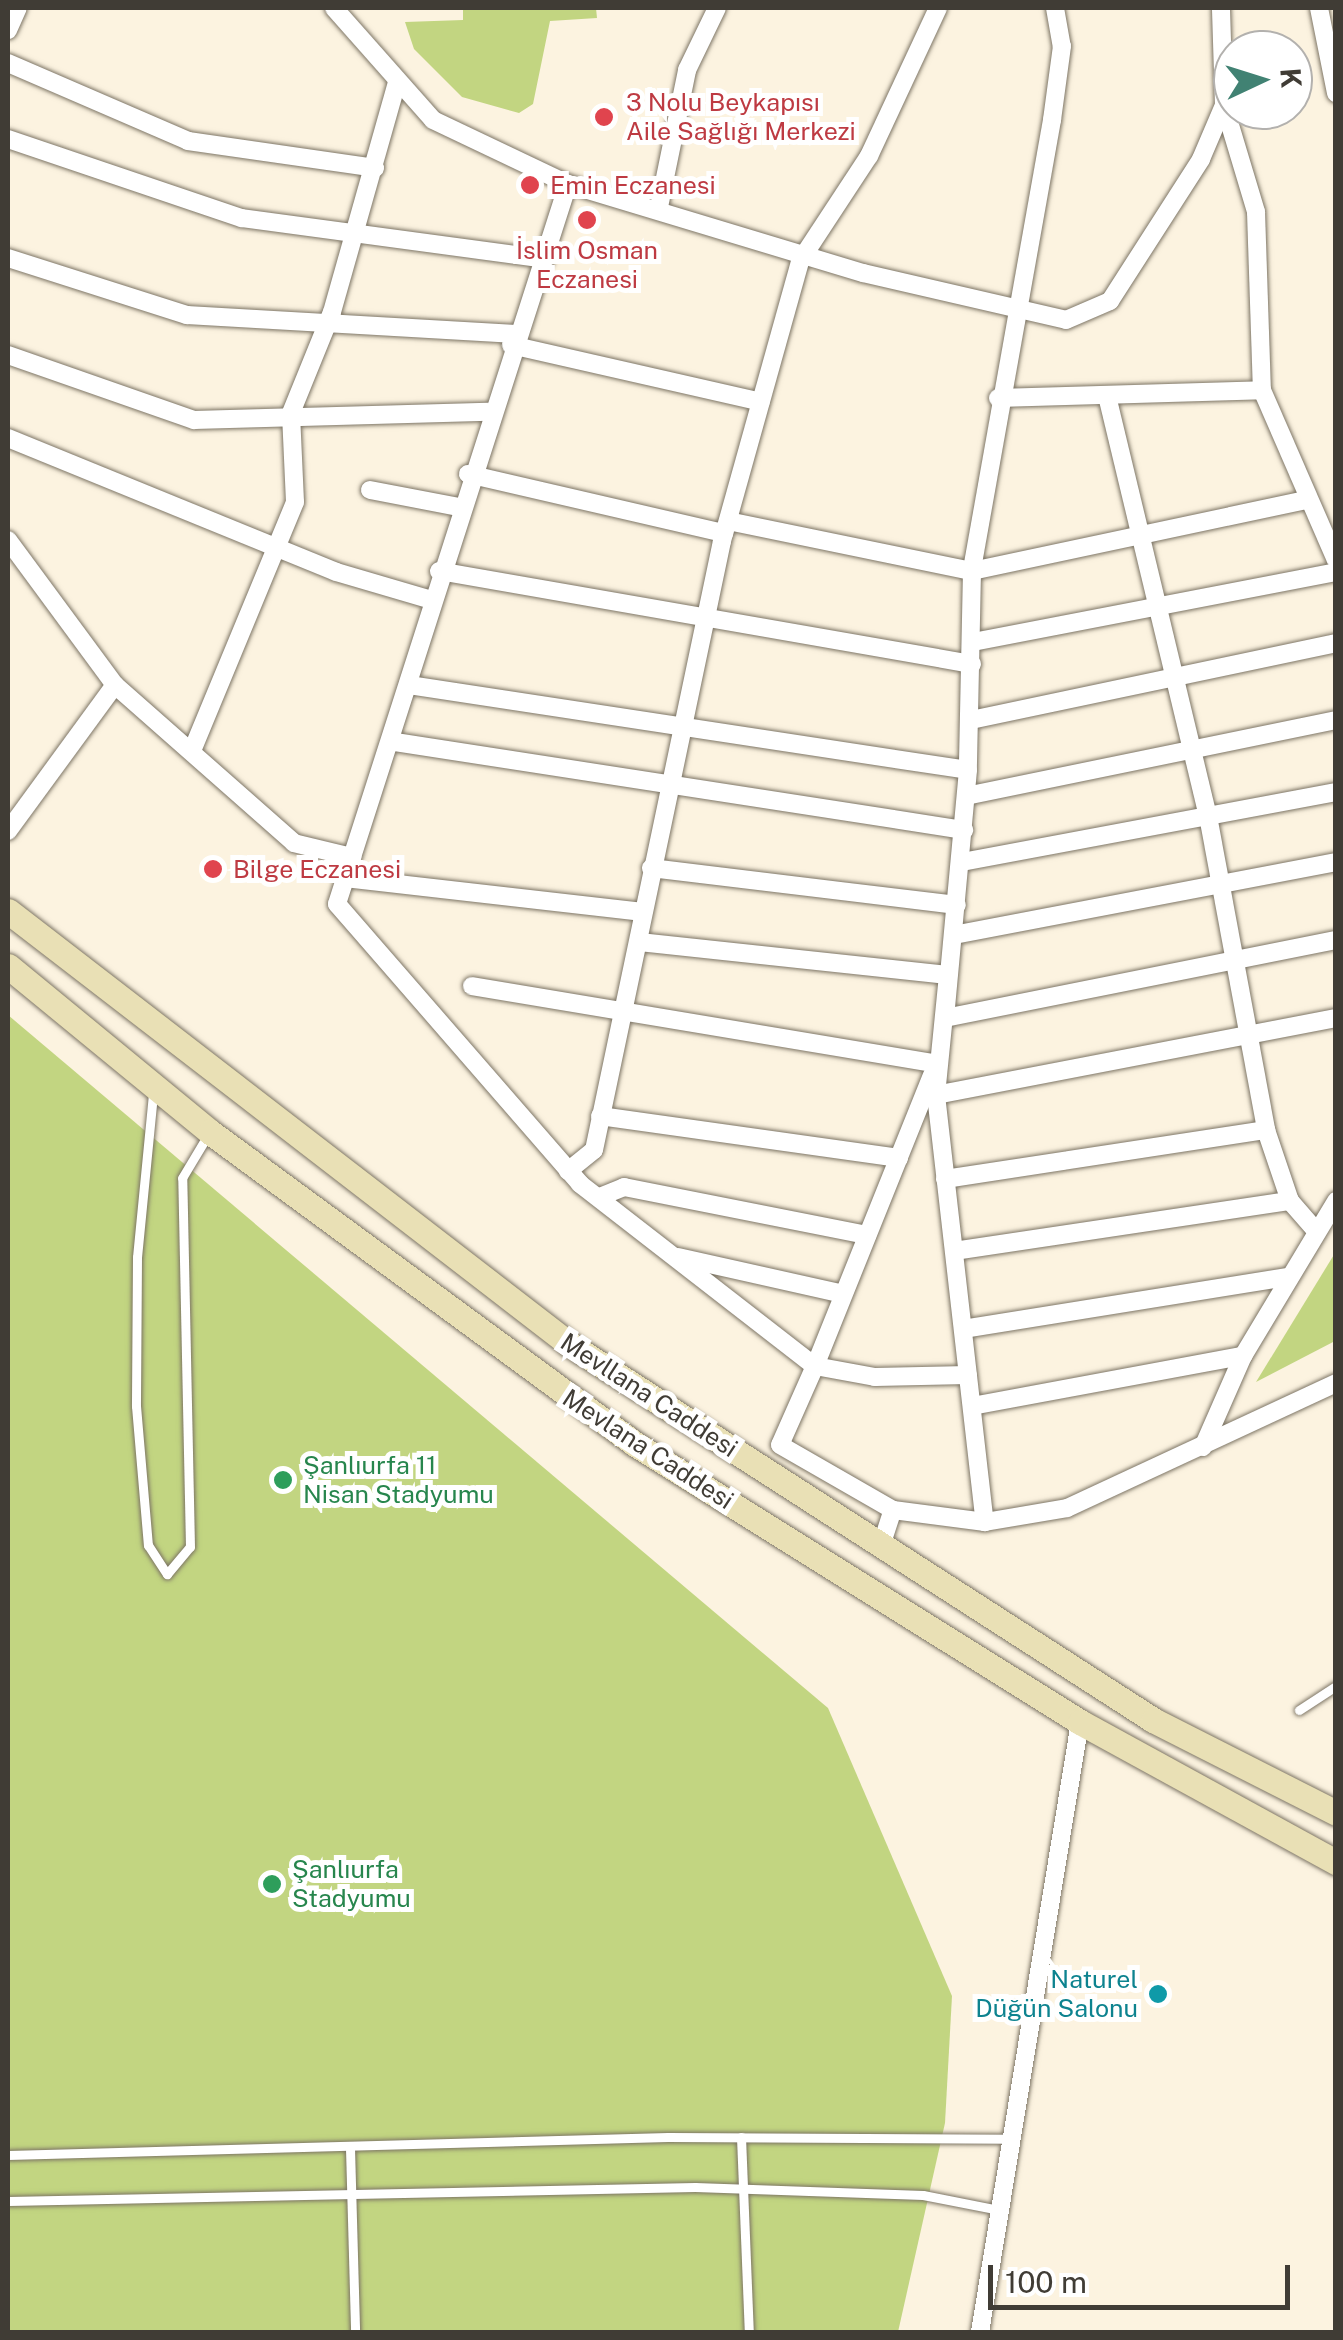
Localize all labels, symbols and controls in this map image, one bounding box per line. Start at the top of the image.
north arrow [1213,30,1313,130]
text: K [1274,67,1309,89]
place label: 3 Nolu Beykapısı Aile Sağlığı Merkezi [626,88,856,147]
marker: 3 Nolu Beykapısı Aile Sağlığı Merkezi [591,104,617,130]
place label: Emin Eczanesi [550,170,716,200]
marker: Emin Eczanesi [519,174,541,196]
marker: İslim Osman Eczanesi [576,209,598,231]
place label: İslim Osman Eczanesi [516,236,658,295]
place label: Bilge Eczanesi [233,854,401,884]
marker: Bilge Eczanesi [202,858,224,880]
street label: Mevllana Caddesi [555,1327,743,1463]
street label: Mevlana Caddesi [557,1383,739,1515]
place label: Şanlıurfa 11 Nisan Stadyumu [303,1451,494,1510]
marker: Şanlıurfa 11 Nisan Stadyumu [272,1469,294,1491]
place label: Şanlıurfa Stadyumu [292,1855,411,1914]
marker: Şanlıurfa Stadyumu [261,1873,283,1895]
place label: Naturel Düğün Salonu [975,1965,1138,2024]
marker: Naturel Düğün Salonu [1147,1983,1169,2005]
scale bar [993,2245,1296,2307]
text: 100 m [1005,2264,1087,2300]

